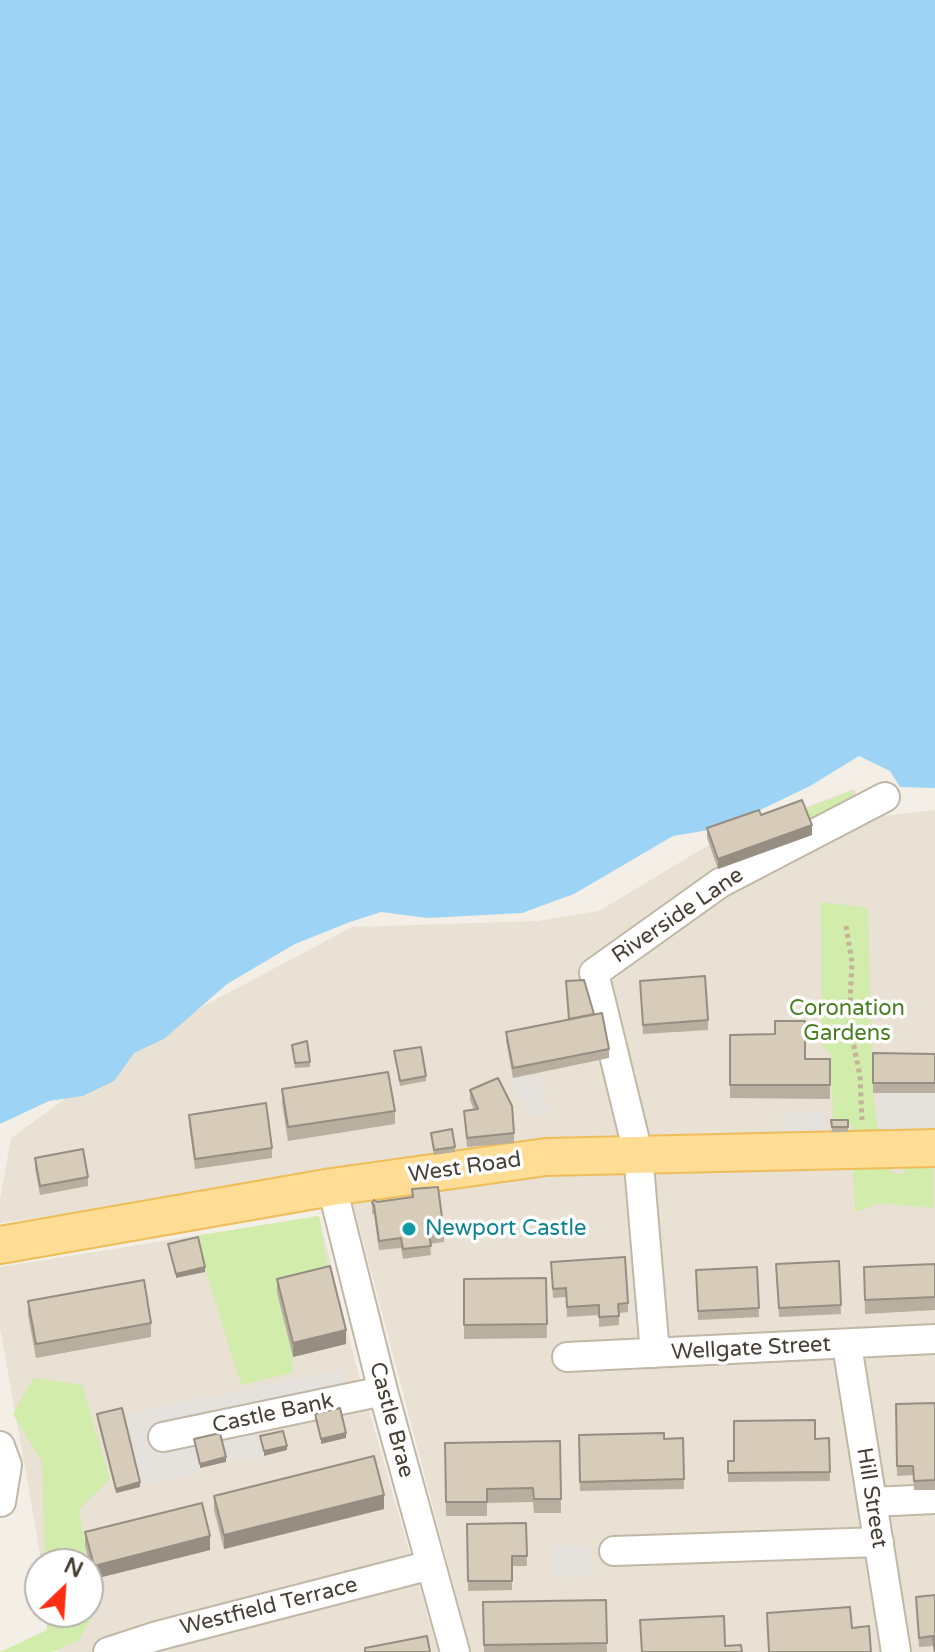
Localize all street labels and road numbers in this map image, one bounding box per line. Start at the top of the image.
street label: Riverside Lane [607,862,749,970]
street label: West Road [407,1147,523,1189]
street label: Wellgate Street [670,1332,832,1366]
street label: Castle Brae [363,1359,419,1481]
street label: Castle Bank [210,1388,336,1440]
street label: Hill Street [850,1446,892,1550]
street label: Westfield Terrace [178,1572,360,1642]

